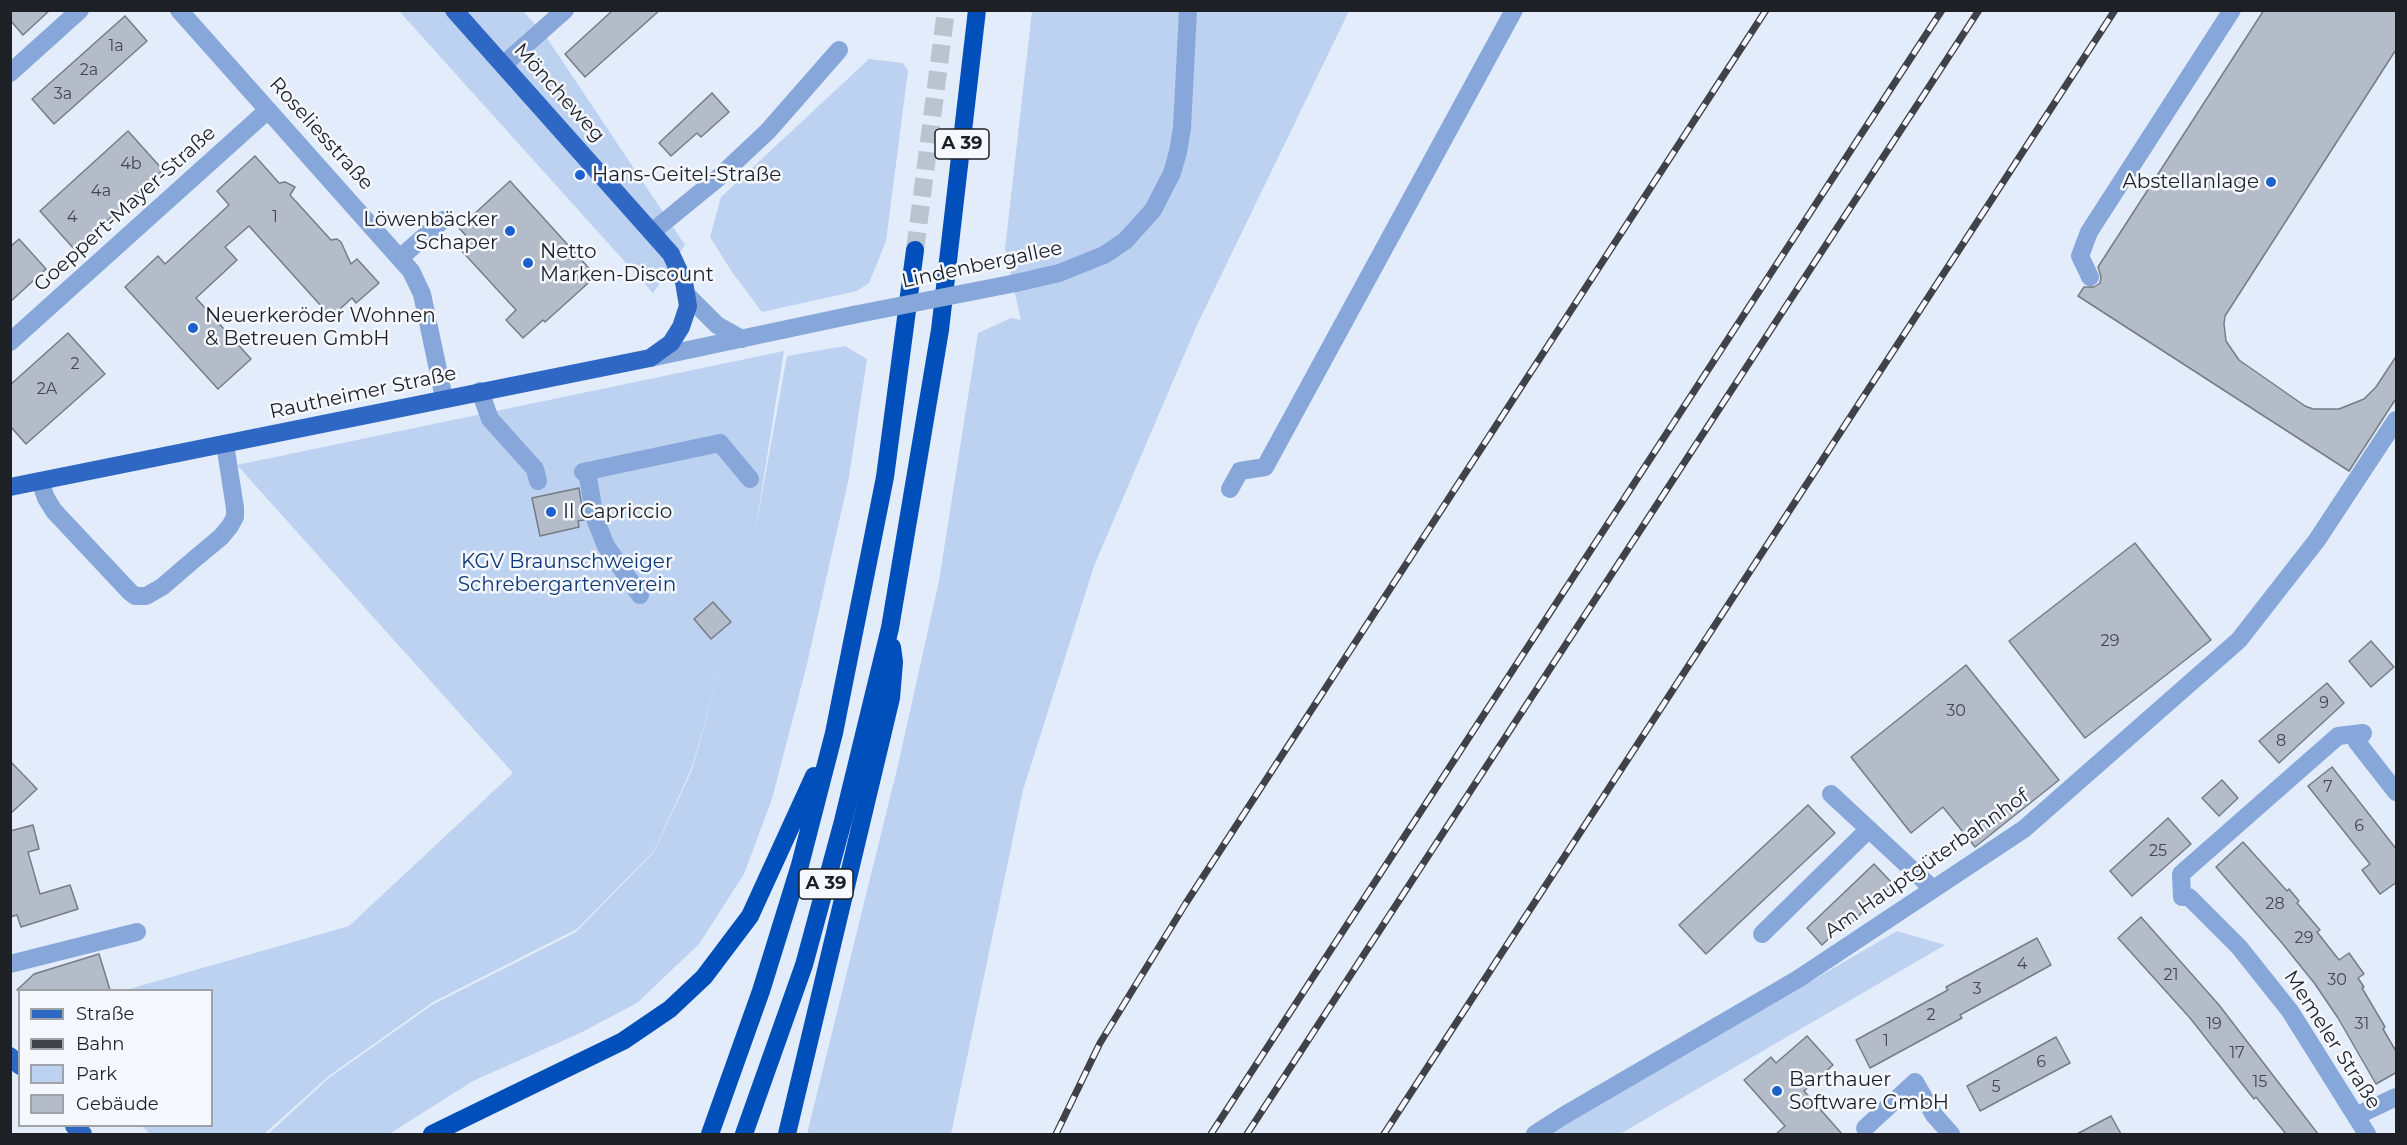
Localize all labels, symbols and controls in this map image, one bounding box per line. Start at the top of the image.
house number: 1a [108,36,124,56]
street label: Möncheweg [508,39,610,147]
house number: 2a [80,60,98,80]
street label: Roseliesstraße [264,73,378,195]
house number: 3a [54,84,72,104]
street label: Goeppert-Mayer-Straße [29,121,221,297]
road number: A 39 [935,129,989,159]
house number: 4b [120,154,142,174]
place label: Hans-Geitel-Straße [592,163,781,187]
marker: Hans-Geitel-Straße [573,168,587,182]
place label: Abstellanlage [2122,170,2259,194]
marker: Abstellanlage [2264,175,2278,189]
house number: 4a [91,181,111,201]
house number: 4 [67,207,77,227]
house number: 1 [272,207,278,227]
place label: Löwenbäcker Schaper [363,208,498,255]
marker: Löwenbäcker Schaper [503,224,517,238]
street label: Lindenbergallee [899,236,1065,294]
place label: Netto Marken-Discount [540,240,714,287]
marker: Netto Marken-Discount [521,256,535,270]
place label: Neuerkeröder Wohnen & Betreuen GmbH [205,304,436,351]
marker: Neuerkeröder Wohnen & Betreuen GmbH [186,321,200,335]
house number: 2 [70,354,80,374]
street label: Rautheimer Straße [268,361,458,425]
house number: 2A [37,379,57,399]
place label: Il Capriccio [563,500,672,524]
marker: Il Capriccio [544,505,558,519]
park label: KGV Braunschweiger Schrebergartenverein [458,550,676,597]
house number: 29 [2101,631,2119,651]
house number: 9 [2319,693,2329,713]
house number: 30 [1946,701,1966,721]
house number: 8 [2276,731,2286,751]
house number: 7 [2323,777,2333,797]
street label: Am Hauptgüterbahnhof [1820,784,2034,944]
house number: 6 [2354,816,2364,836]
house number: 25 [2149,841,2167,861]
road number: A 39 [799,869,853,899]
house number: 28 [2265,894,2285,914]
house number: 29 [2295,928,2313,948]
house number: 4 [2017,954,2027,974]
house number: 21 [2164,965,2178,985]
street label: Memeler Straße [2278,966,2386,1114]
house number: 30 [2327,970,2347,990]
house number: 3 [1972,979,1982,999]
legend [18,989,213,1127]
text: Straße [76,1003,134,1025]
house number: 2 [1926,1005,1936,1025]
house number: 19 [2206,1014,2222,1034]
house number: 31 [2355,1014,2369,1034]
house number: 1 [1883,1031,1889,1051]
text: Bahn [76,1033,125,1055]
house number: 17 [2229,1043,2245,1063]
house number: 6 [2036,1052,2046,1072]
text: Park [76,1063,117,1085]
place label: Barthauer Software GmbH [1789,1068,1949,1115]
house number: 15 [2253,1072,2267,1092]
house number: 5 [1991,1077,2001,1097]
marker: Barthauer Software GmbH [1770,1084,1784,1098]
text: Gebäude [76,1093,159,1115]

